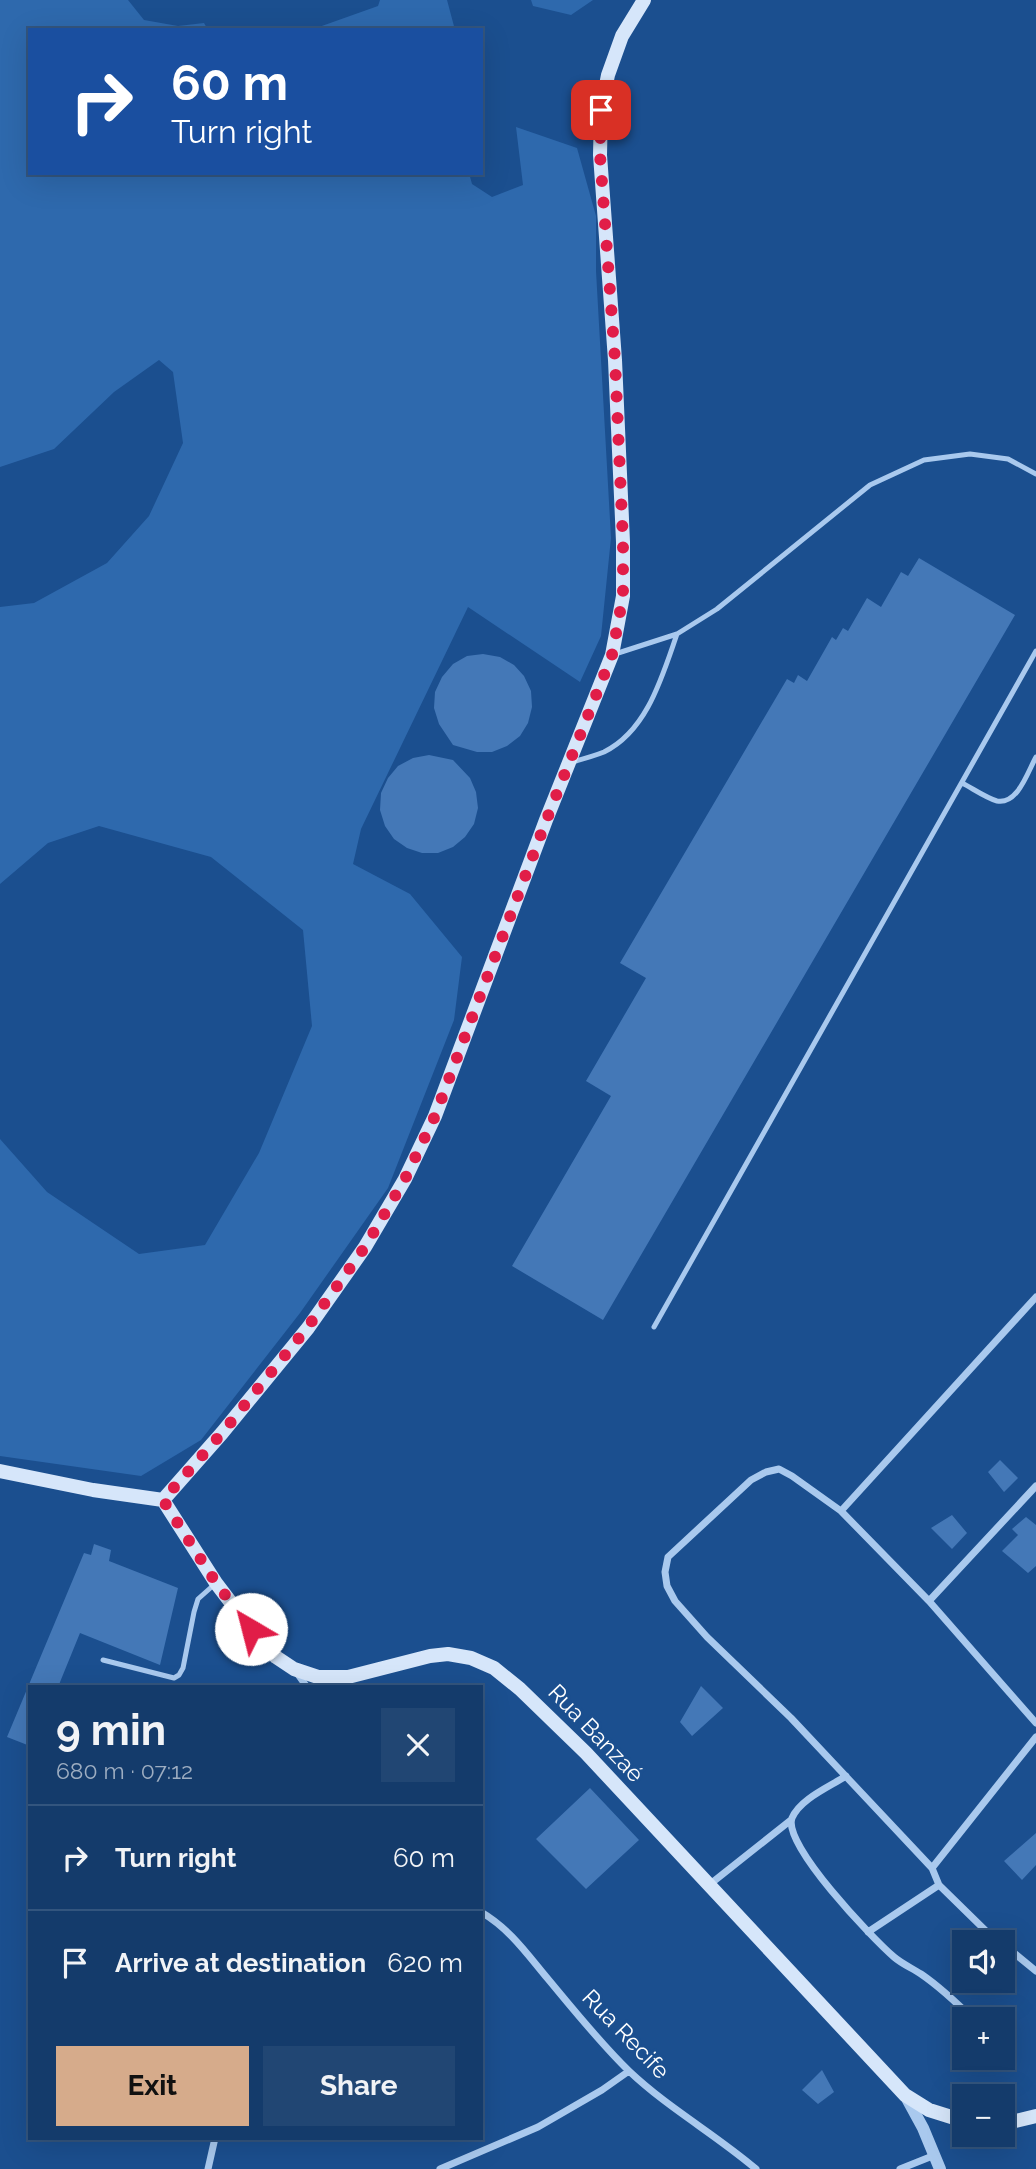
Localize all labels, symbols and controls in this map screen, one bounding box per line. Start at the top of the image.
text: 60 m [171,54,288,111]
icon: right [56,56,147,147]
pin [571,80,631,140]
icon: arrive [582,91,620,129]
text: Turn right [171,113,312,150]
position arrow [214,1592,288,1666]
street label: Rua Banzaé [543,1678,650,1787]
text: 9 min [56,1706,166,1755]
button: close [381,1708,455,1782]
text: 680 m · 07:12 [56,1757,193,1784]
icon: right [56,1839,94,1877]
text: Turn right [115,1843,236,1873]
text: 60 m [393,1843,455,1873]
map controls [952,1930,1015,2147]
button: sound [952,1930,1015,1993]
icon: arrive [56,1944,94,1982]
text: Arrive at destination [115,1948,366,1978]
text: 620 m [387,1948,463,1978]
street label: Rua Recife [577,1983,675,2084]
button: + [952,2007,1015,2070]
button: Exit [56,2046,249,2126]
button: Share [263,2046,455,2126]
button: − [952,2084,1015,2147]

